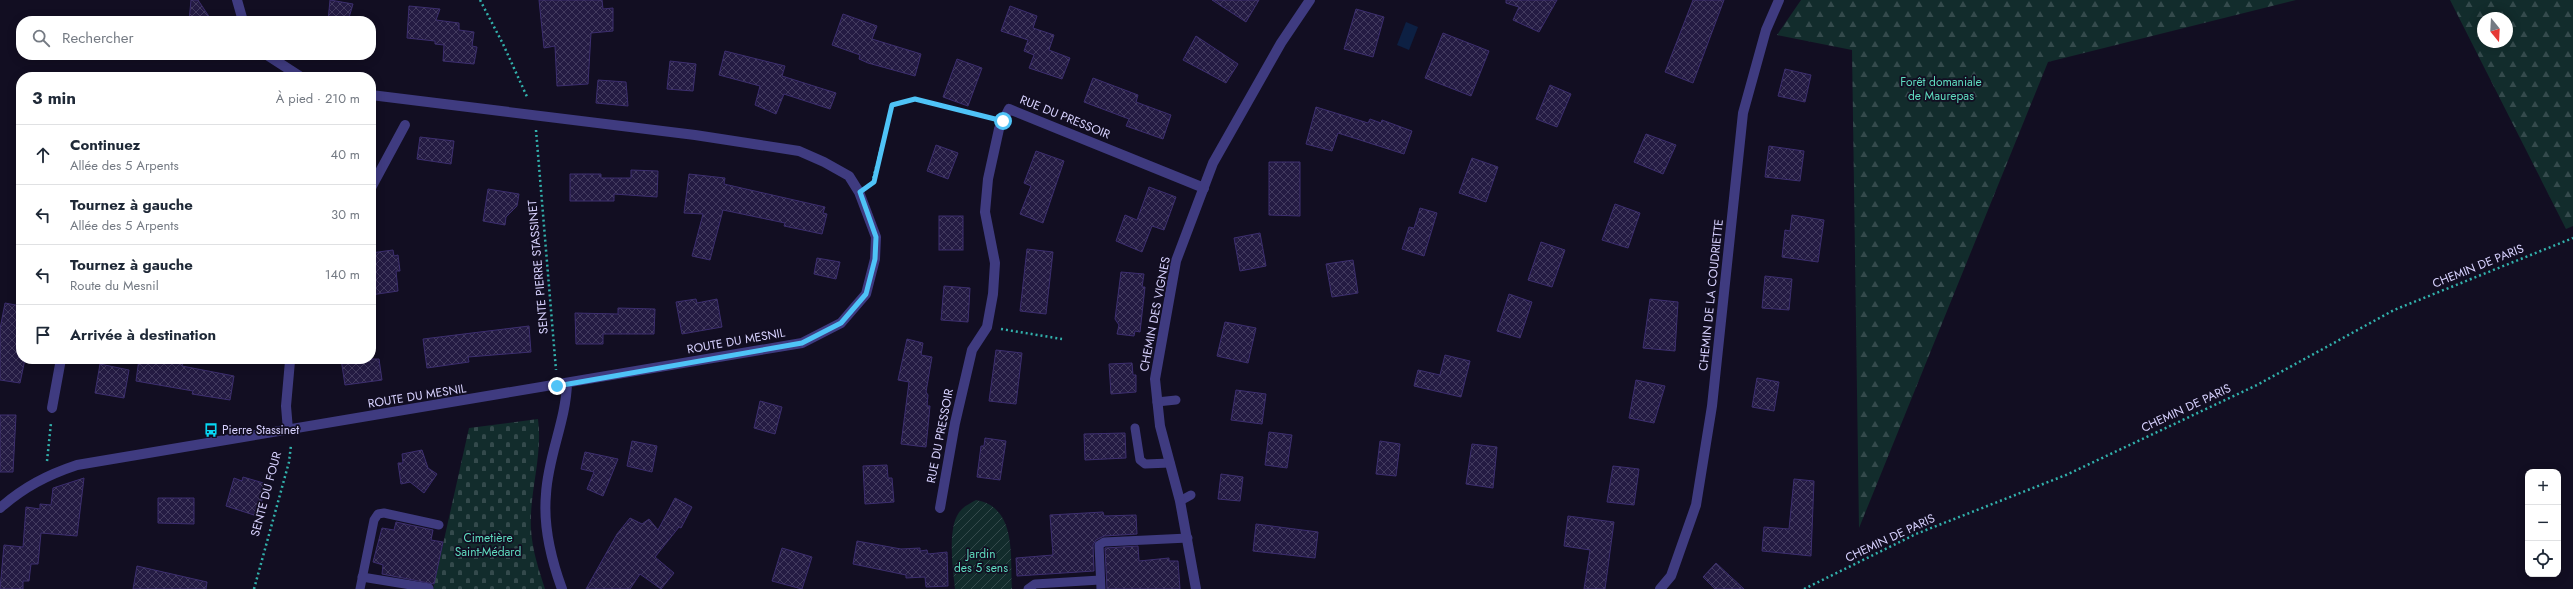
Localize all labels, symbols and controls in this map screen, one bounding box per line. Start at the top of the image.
north arrow [2477,12,2513,48]
search box [16,16,376,60]
icon: search [30,27,52,49]
text: Rechercher [62,27,134,49]
park label: Forêt domaniale de Maurepas [1900,73,1982,105]
text: 3 min [32,86,76,110]
text: À pied · 210 m [276,89,360,108]
street label: RUE DU PRESSOIR [1017,91,1113,143]
route start [994,112,1012,130]
text: Continuez [70,134,140,156]
icon: ahead [32,144,54,166]
text: 40 m [331,145,360,164]
text: Allée des 5 Arpents [70,156,179,175]
text: Tournez à gauche [70,194,193,216]
street label: SENTE PIERRE STASSINET [523,199,553,335]
icon: left [32,204,54,226]
text: 30 m [331,205,360,224]
text: Allée des 5 Arpents [70,216,179,235]
street label: CHEMIN DE LA COUDRIETTE [1694,218,1728,372]
street label: CHEMIN DE PARIS [2430,239,2527,293]
text: Tournez à gauche [70,254,193,276]
street label: CHEMIN DES VIGNES [1135,255,1175,373]
icon: left [32,264,54,286]
text: 140 m [325,265,360,284]
text: Route du Mesnil [70,276,159,295]
street label: ROUTE DU MESNIL [686,323,787,358]
icon: arrive [32,324,54,346]
text: Arrivée à destination [70,324,216,346]
route end [548,377,566,395]
street label: ROUTE DU MESNIL [367,379,468,413]
street label: CHEMIN DE PARIS [2138,379,2234,437]
street label: RUE DU PRESSOIR [922,387,958,485]
place label: Pierre Stassinet [222,421,299,439]
bus stop icon: Pierre Stassinet [203,422,219,438]
street label: SENTE DU FOUR [246,449,286,538]
map controls [2525,469,2561,577]
button: + [2525,469,2561,505]
button: − [2525,505,2561,541]
street label: CHEMIN DE PARIS [1842,509,1938,567]
park label: Cimetière Saint-Médard [455,529,521,561]
button: locate [2525,541,2561,577]
park label: Jardin des 5 sens [954,545,1008,577]

